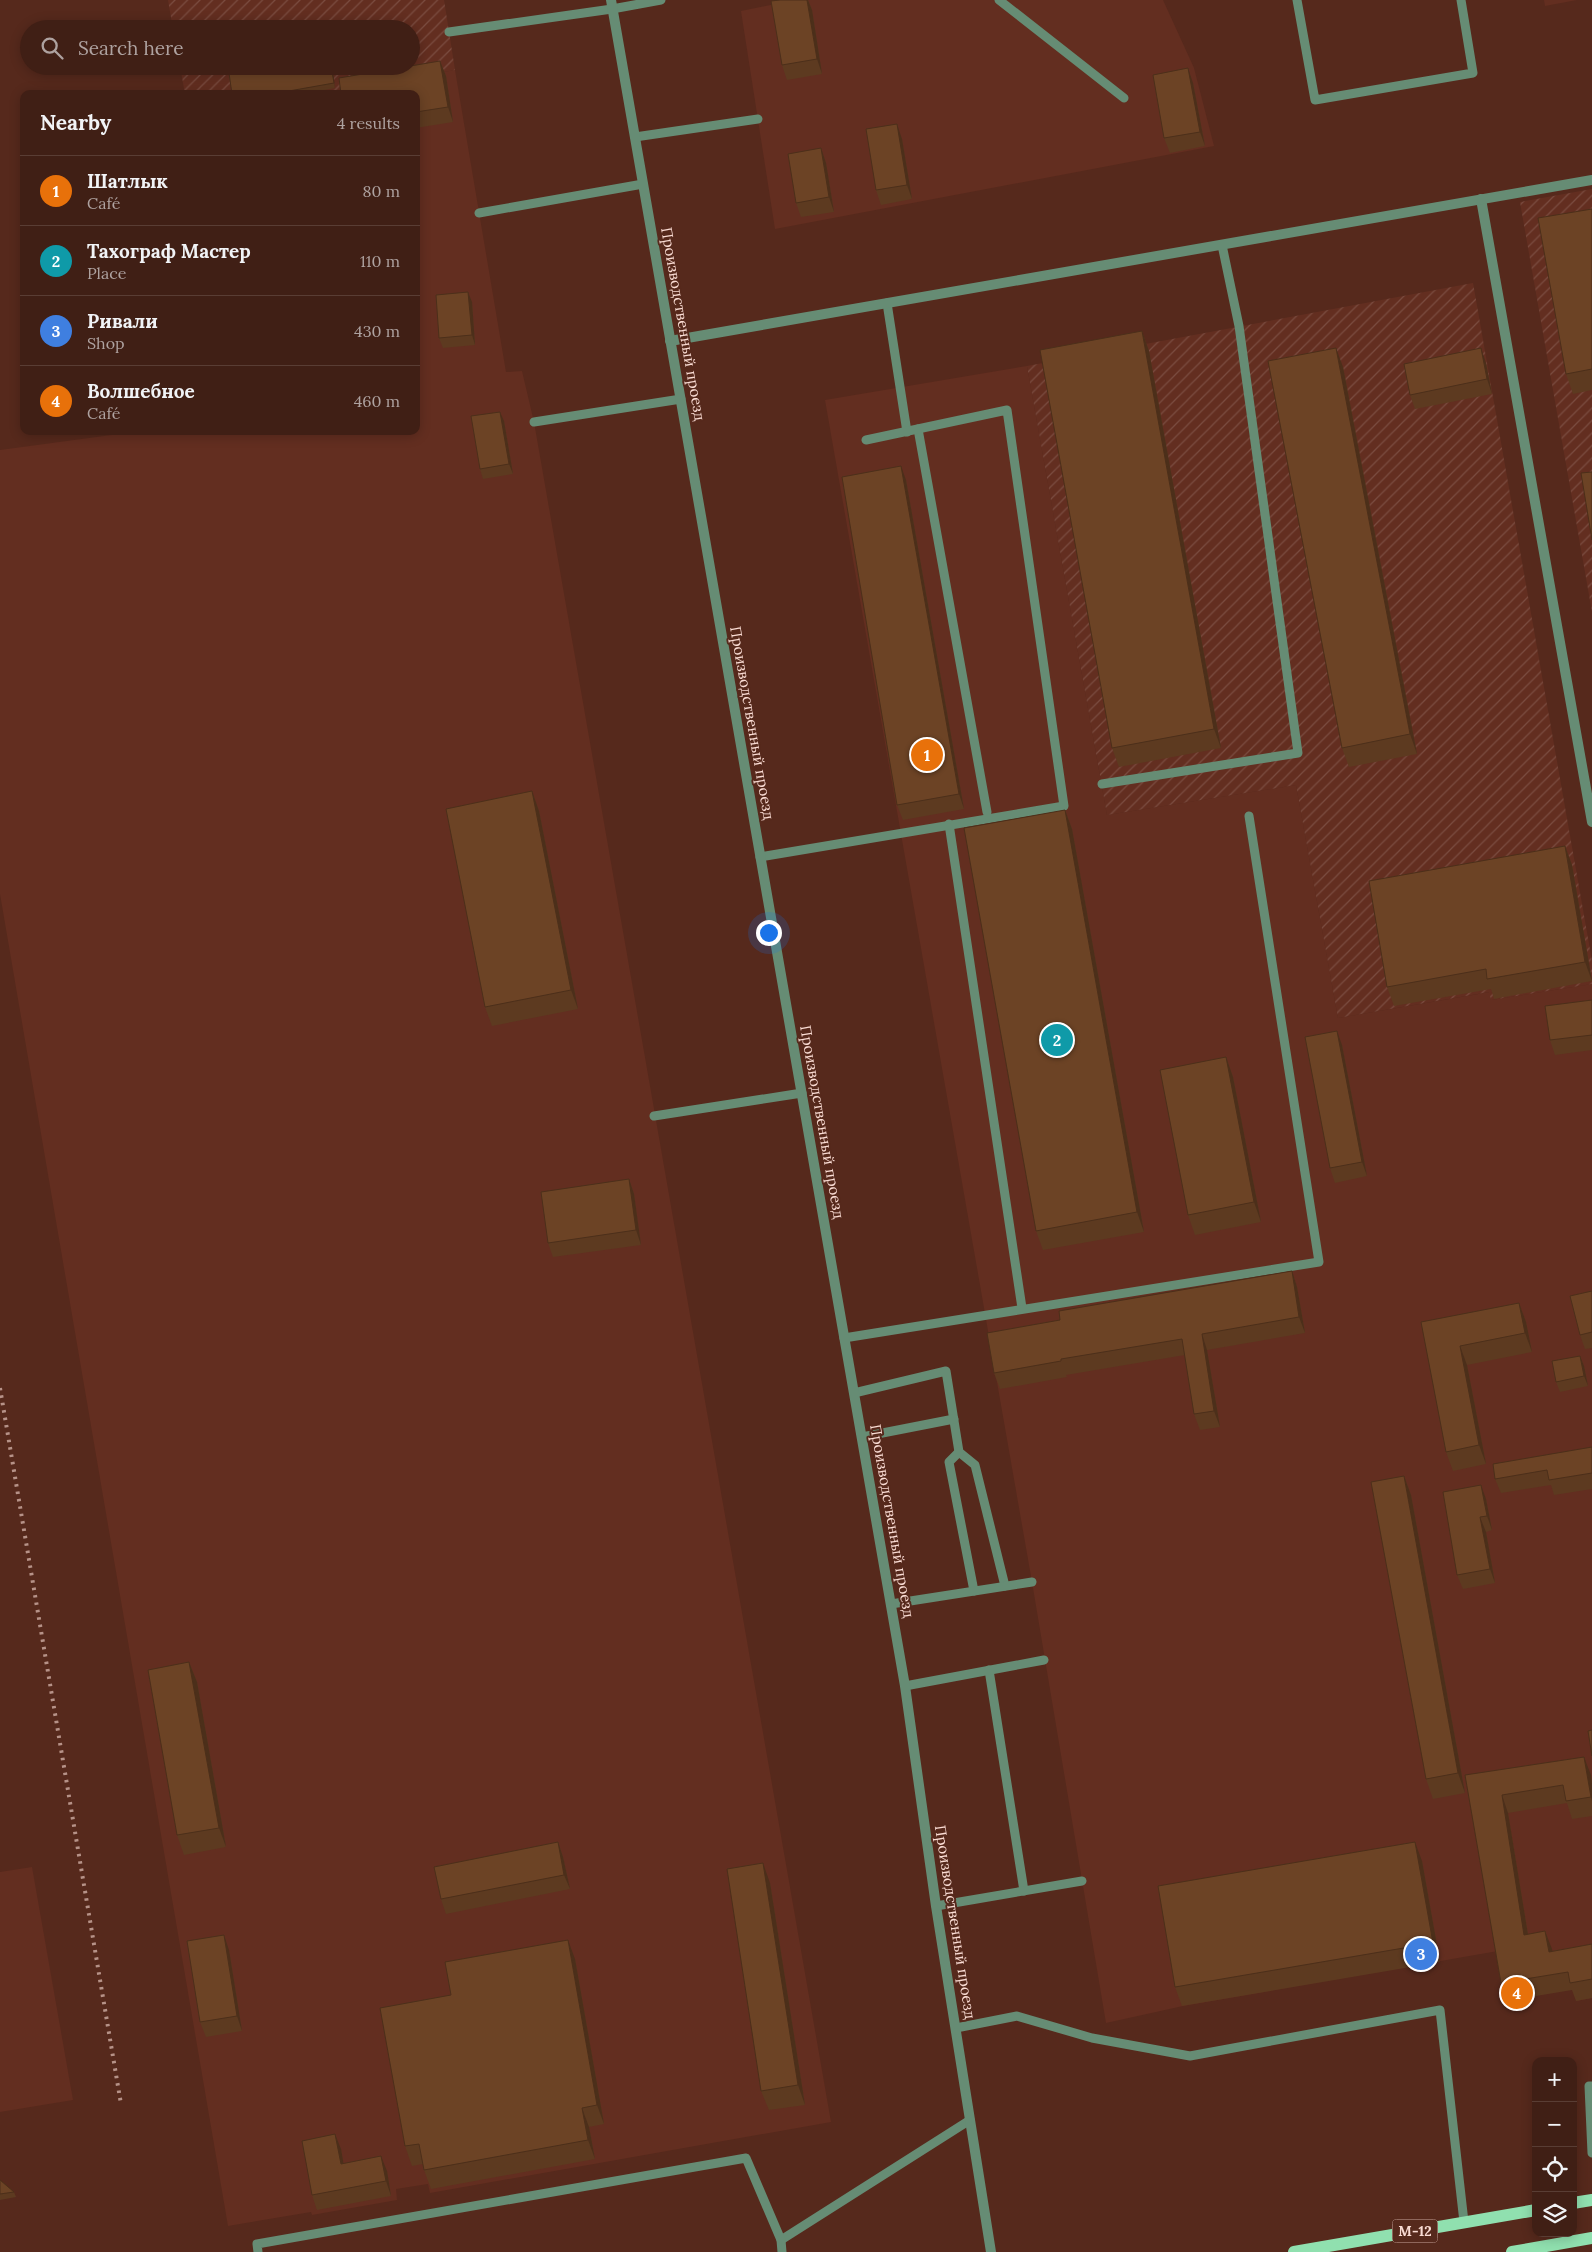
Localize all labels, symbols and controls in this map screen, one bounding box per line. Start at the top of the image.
search box [20,20,420,75]
icon: search [38,34,66,62]
text: Search here [78,36,184,60]
text: Nearby [40,109,111,136]
text: 4 results [337,113,400,133]
text: Шатлык [87,169,168,193]
text: 1 [53,181,59,201]
text: 80 m [363,181,400,201]
text: Café [87,193,120,213]
street label: Производственный проезд [657,226,710,422]
text: Тахограф Мастер [87,239,251,263]
text: 2 [52,251,60,271]
text: 110 m [360,251,400,271]
text: Place [87,263,126,283]
text: Ривали [87,309,158,333]
text: 3 [52,321,60,341]
text: 430 m [354,321,400,341]
text: Shop [87,333,125,353]
text: Волшебное [87,379,195,403]
text: 4 [52,391,60,411]
text: 460 m [354,391,400,411]
text: Café [87,403,120,423]
street label: Производственный проезд [726,625,779,821]
pin: 1 [911,736,943,774]
your location [756,920,782,946]
pin: 2 [1041,1021,1073,1059]
street label: Производственный проезд [796,1024,849,1220]
street label: Производственный проезд [866,1423,919,1619]
street label: Производственный проезд [931,1824,980,2020]
pin: 3 [1405,1935,1437,1973]
pin: 4 [1501,1974,1533,2012]
map controls [1532,2057,1577,2237]
button: + [1532,2057,1577,2102]
button: − [1532,2102,1577,2147]
button: locate [1532,2147,1577,2192]
button: layers [1532,2192,1577,2237]
road number: М-12 [1392,2220,1438,2242]

